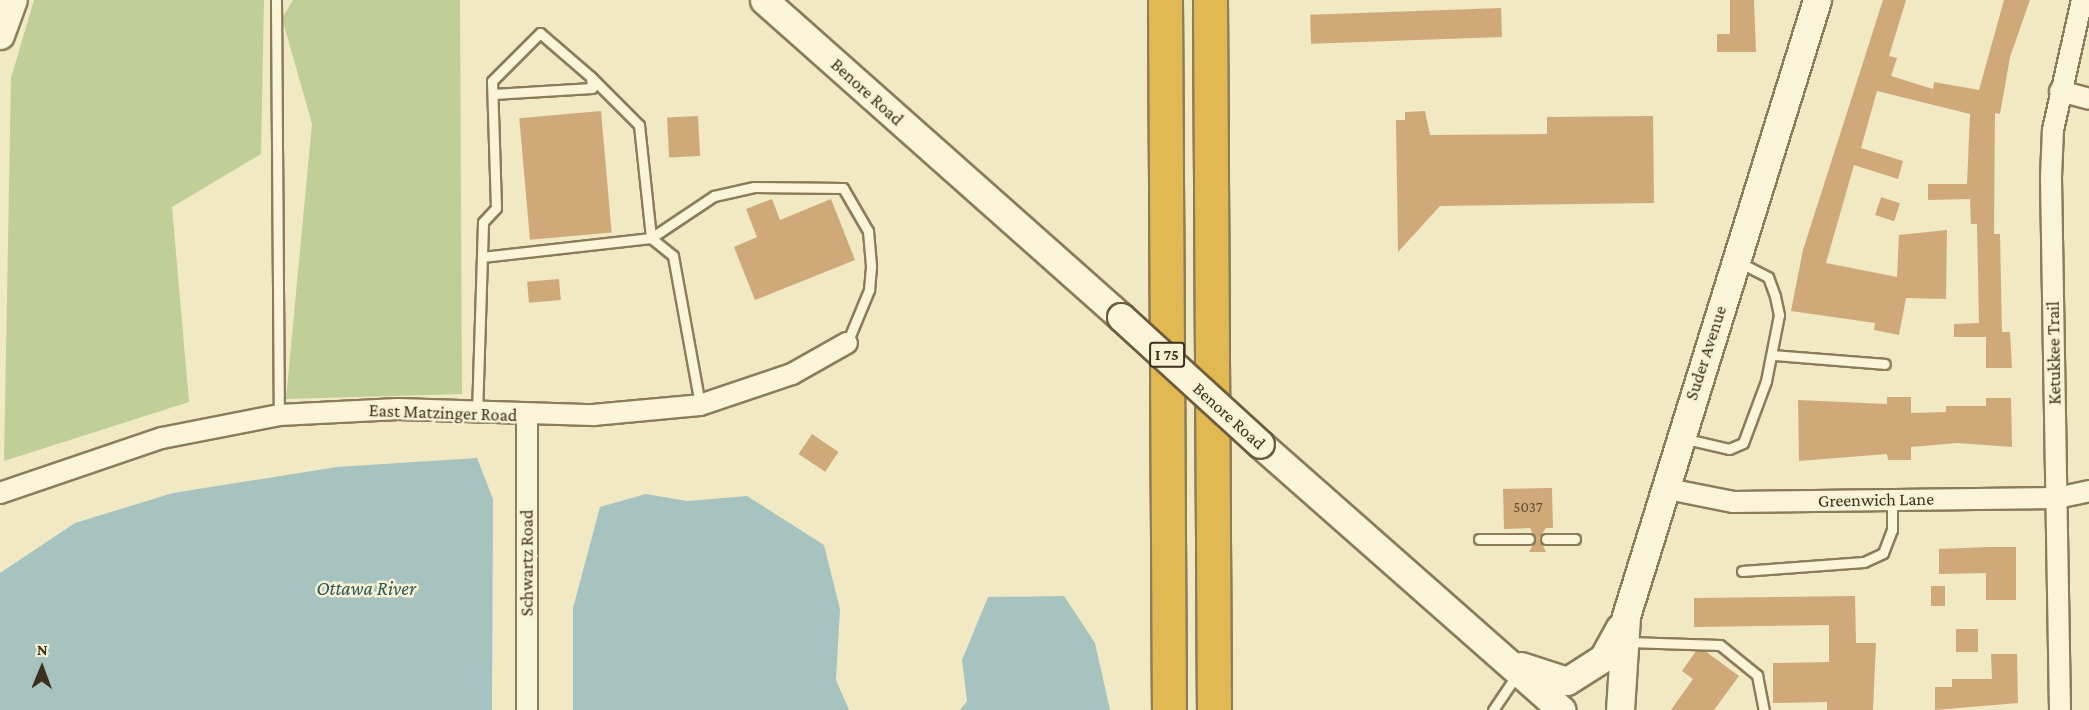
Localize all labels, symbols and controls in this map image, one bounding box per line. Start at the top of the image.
street label: Benore Road [826,54,908,130]
street label: Ketukkee Trail [2042,301,2066,405]
street label: Suder Avenue [1681,303,1731,403]
road number: I 75 [1149,342,1185,368]
street label: Benore Road [1188,378,1270,454]
street label: East Matzinger Road [368,400,518,426]
street label: Greenwich Lane [1818,488,1934,512]
house number: 5037 [1513,499,1543,517]
street label: Schwartz Road [516,510,538,616]
water label: Ottawa River [316,576,416,600]
north arrow [12,638,72,698]
text: N [37,641,48,658]

